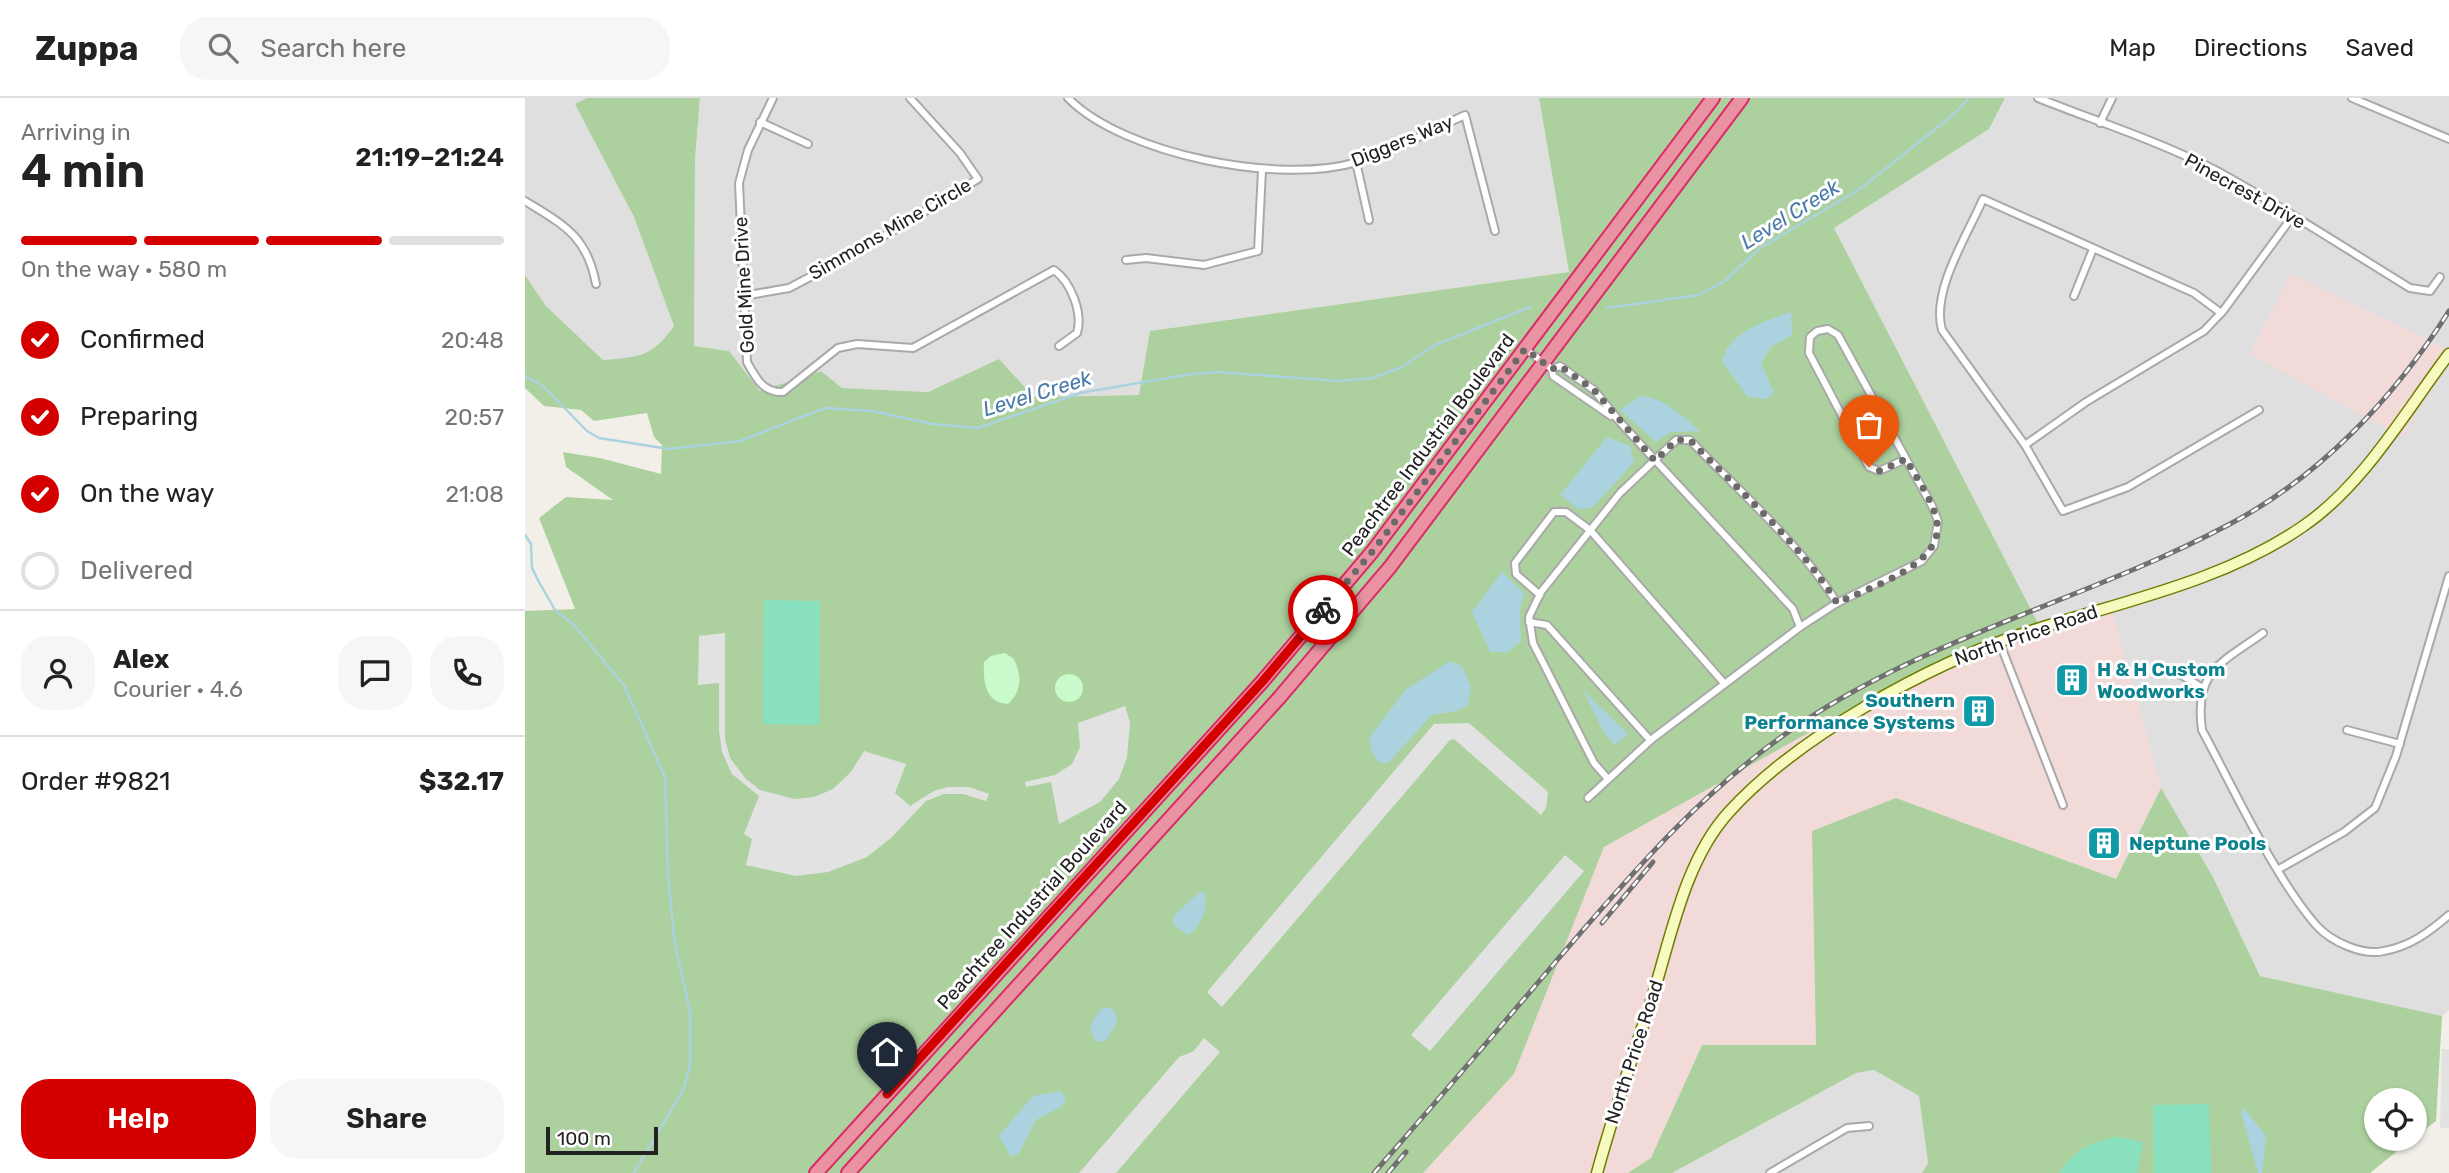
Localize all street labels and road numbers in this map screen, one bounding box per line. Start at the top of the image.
street label: Diggers Way [1348,110,1456,172]
street label: Pinecrest Drive [2181,148,2309,234]
street label: Simmons Mine Circle [805,173,975,285]
street label: Gold Mine Drive [729,216,759,354]
street label: Peachtree Industrial Boulevard [1337,329,1519,561]
street label: North Price Road [1951,600,2101,670]
street label: Peachtree Industrial Boulevard [932,796,1132,1014]
street label: North Price Road [1600,977,1668,1127]

